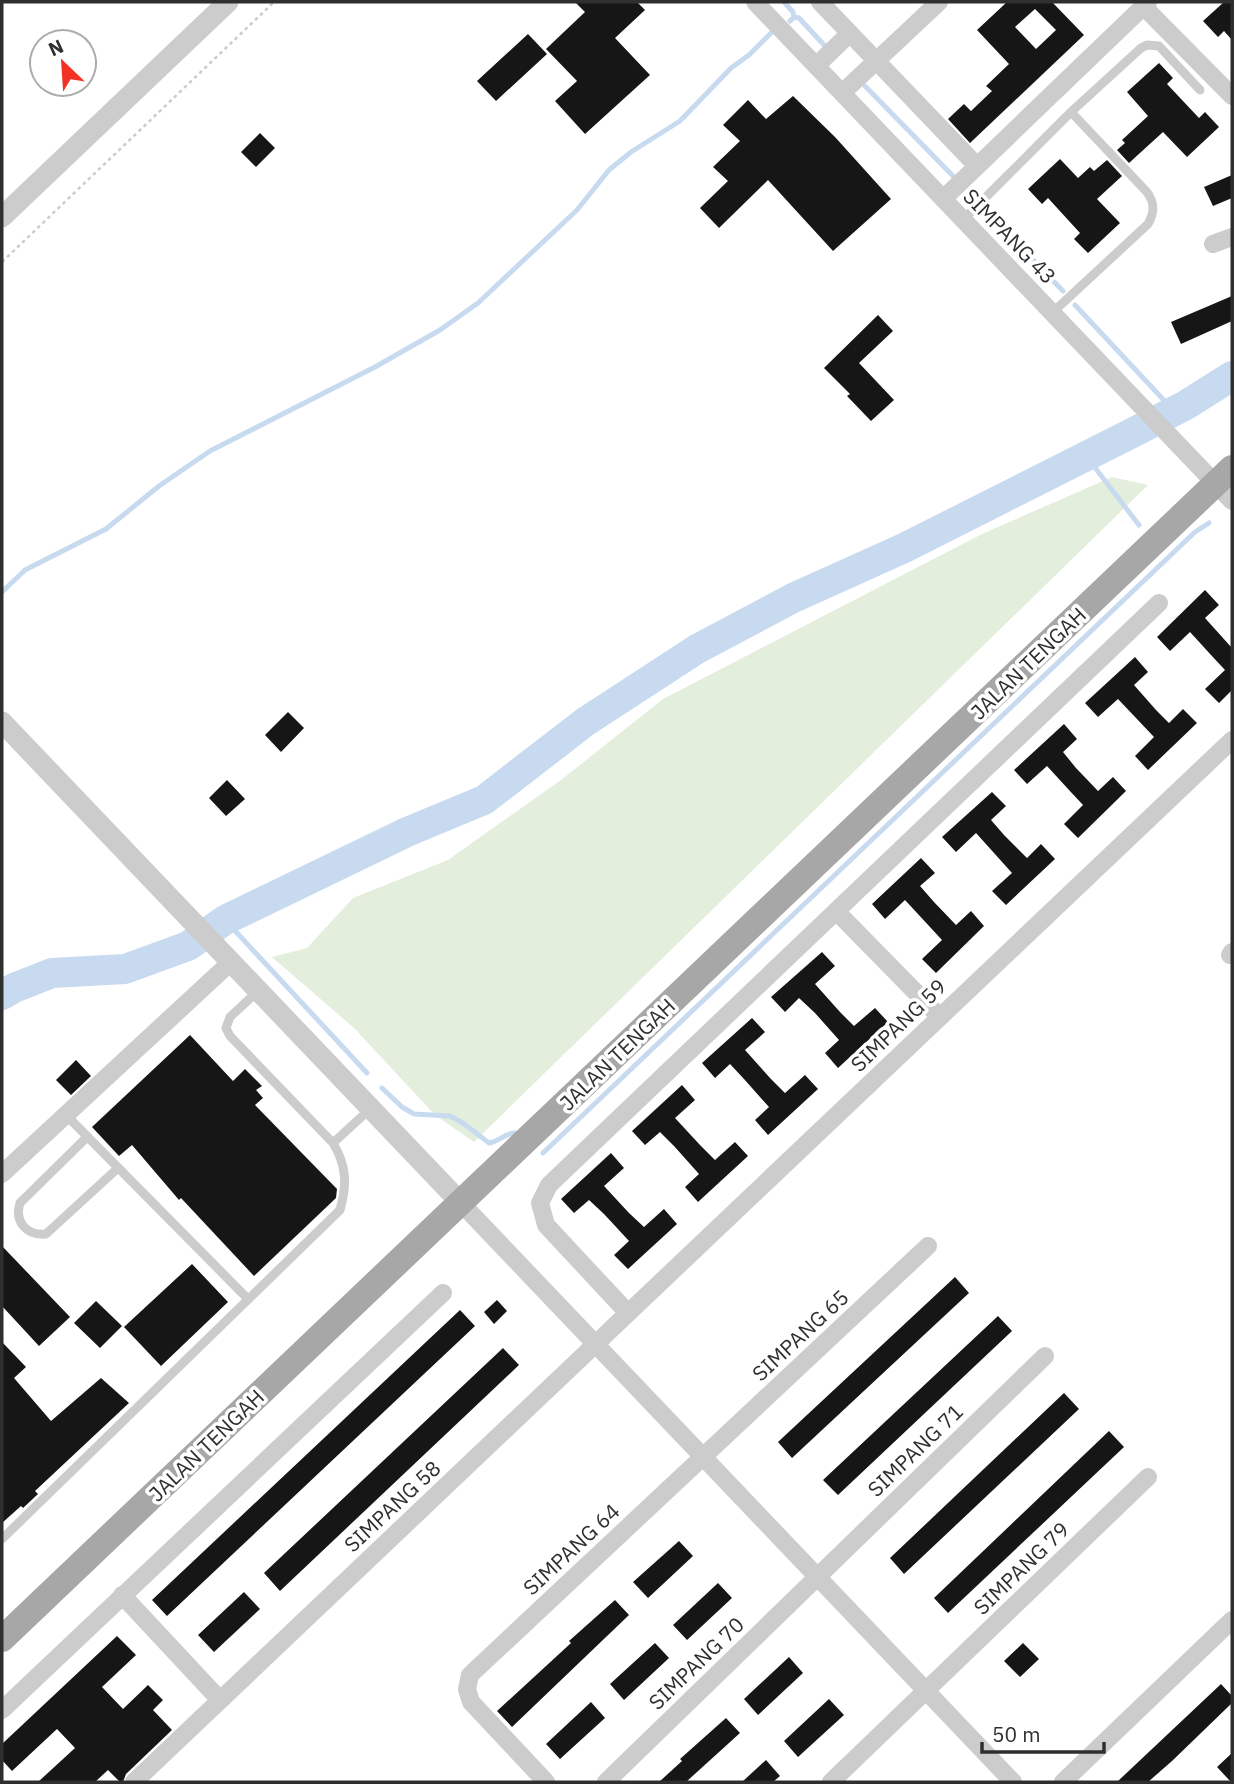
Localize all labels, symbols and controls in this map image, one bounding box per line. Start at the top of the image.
north arrow [28,28,98,98]
text: N [45,34,67,61]
street label: SIMPANG 43 [957,182,1063,290]
street label: JALAN TENGAH [964,601,1092,725]
street label: SIMPANG 59 [844,972,952,1078]
street label: JALAN TENGAH [553,992,681,1116]
street label: SIMPANG 65 [746,1283,854,1387]
street label: JALAN TENGAH [142,1383,270,1507]
street label: SIMPANG 71 [861,1397,969,1503]
street label: SIMPANG 58 [338,1454,446,1558]
street label: SIMPANG 64 [517,1497,625,1601]
street label: SIMPANG 79 [967,1515,1075,1621]
street label: SIMPANG 70 [642,1610,750,1716]
scale bar [982,1710,1104,1754]
text: 50 m [992,1720,1041,1748]

